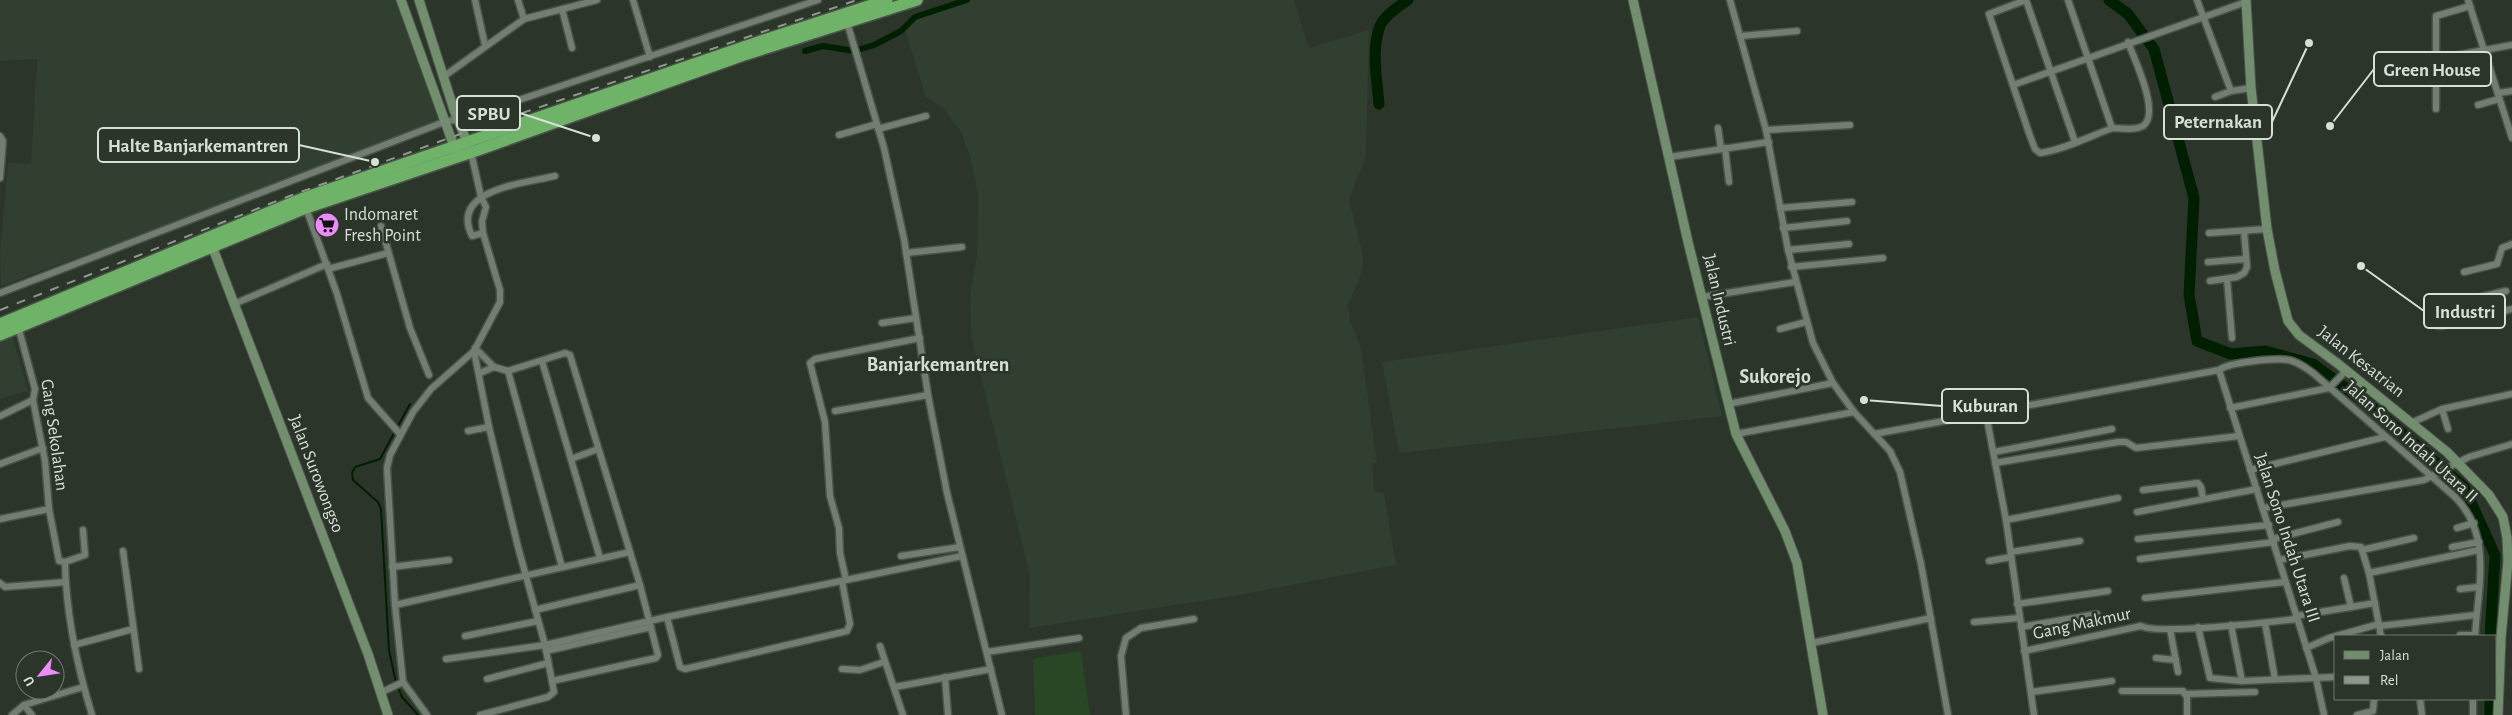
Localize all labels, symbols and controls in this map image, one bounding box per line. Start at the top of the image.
callout: Green House [2374,52,2491,86]
text: Green House [2384,61,2480,80]
callout: SPBU [457,96,520,130]
text: SPBU [467,105,511,124]
callout: Peternakan [2164,105,2272,139]
text: Peternakan [2174,113,2262,132]
callout: Halte Banjarkemantren [98,128,299,162]
text: Halte Banjarkemantren [108,137,288,156]
place label: Indomaret Fresh Point [344,206,421,245]
supermarket icon: Indomaret Fresh Point [314,212,340,238]
street label: Jalan Industri [1700,252,1738,348]
callout: Industri [2424,294,2505,328]
text: Industri [2435,303,2495,322]
street label: Jalan Kesatrian [2314,323,2408,401]
district label: Banjarkemantren [867,355,1009,375]
district label: Sukorejo [1739,367,1811,387]
street label: Gang Sekolahan [37,378,71,492]
street label: Jalan Sono Indah Utara II [2341,378,2481,506]
callout: Kuburan [1942,389,2028,423]
text: Kuburan [1952,397,2018,416]
street label: Jalan Surowongso [285,413,347,535]
street label: Jalan Sono Indah Utara III [2251,451,2323,625]
street label: Gang Makmur [2031,605,2133,643]
legend [2334,635,2497,700]
text: Jalan [2380,648,2410,663]
north arrow [15,650,65,700]
text: Rel [2380,673,2398,688]
text: U [21,674,38,688]

